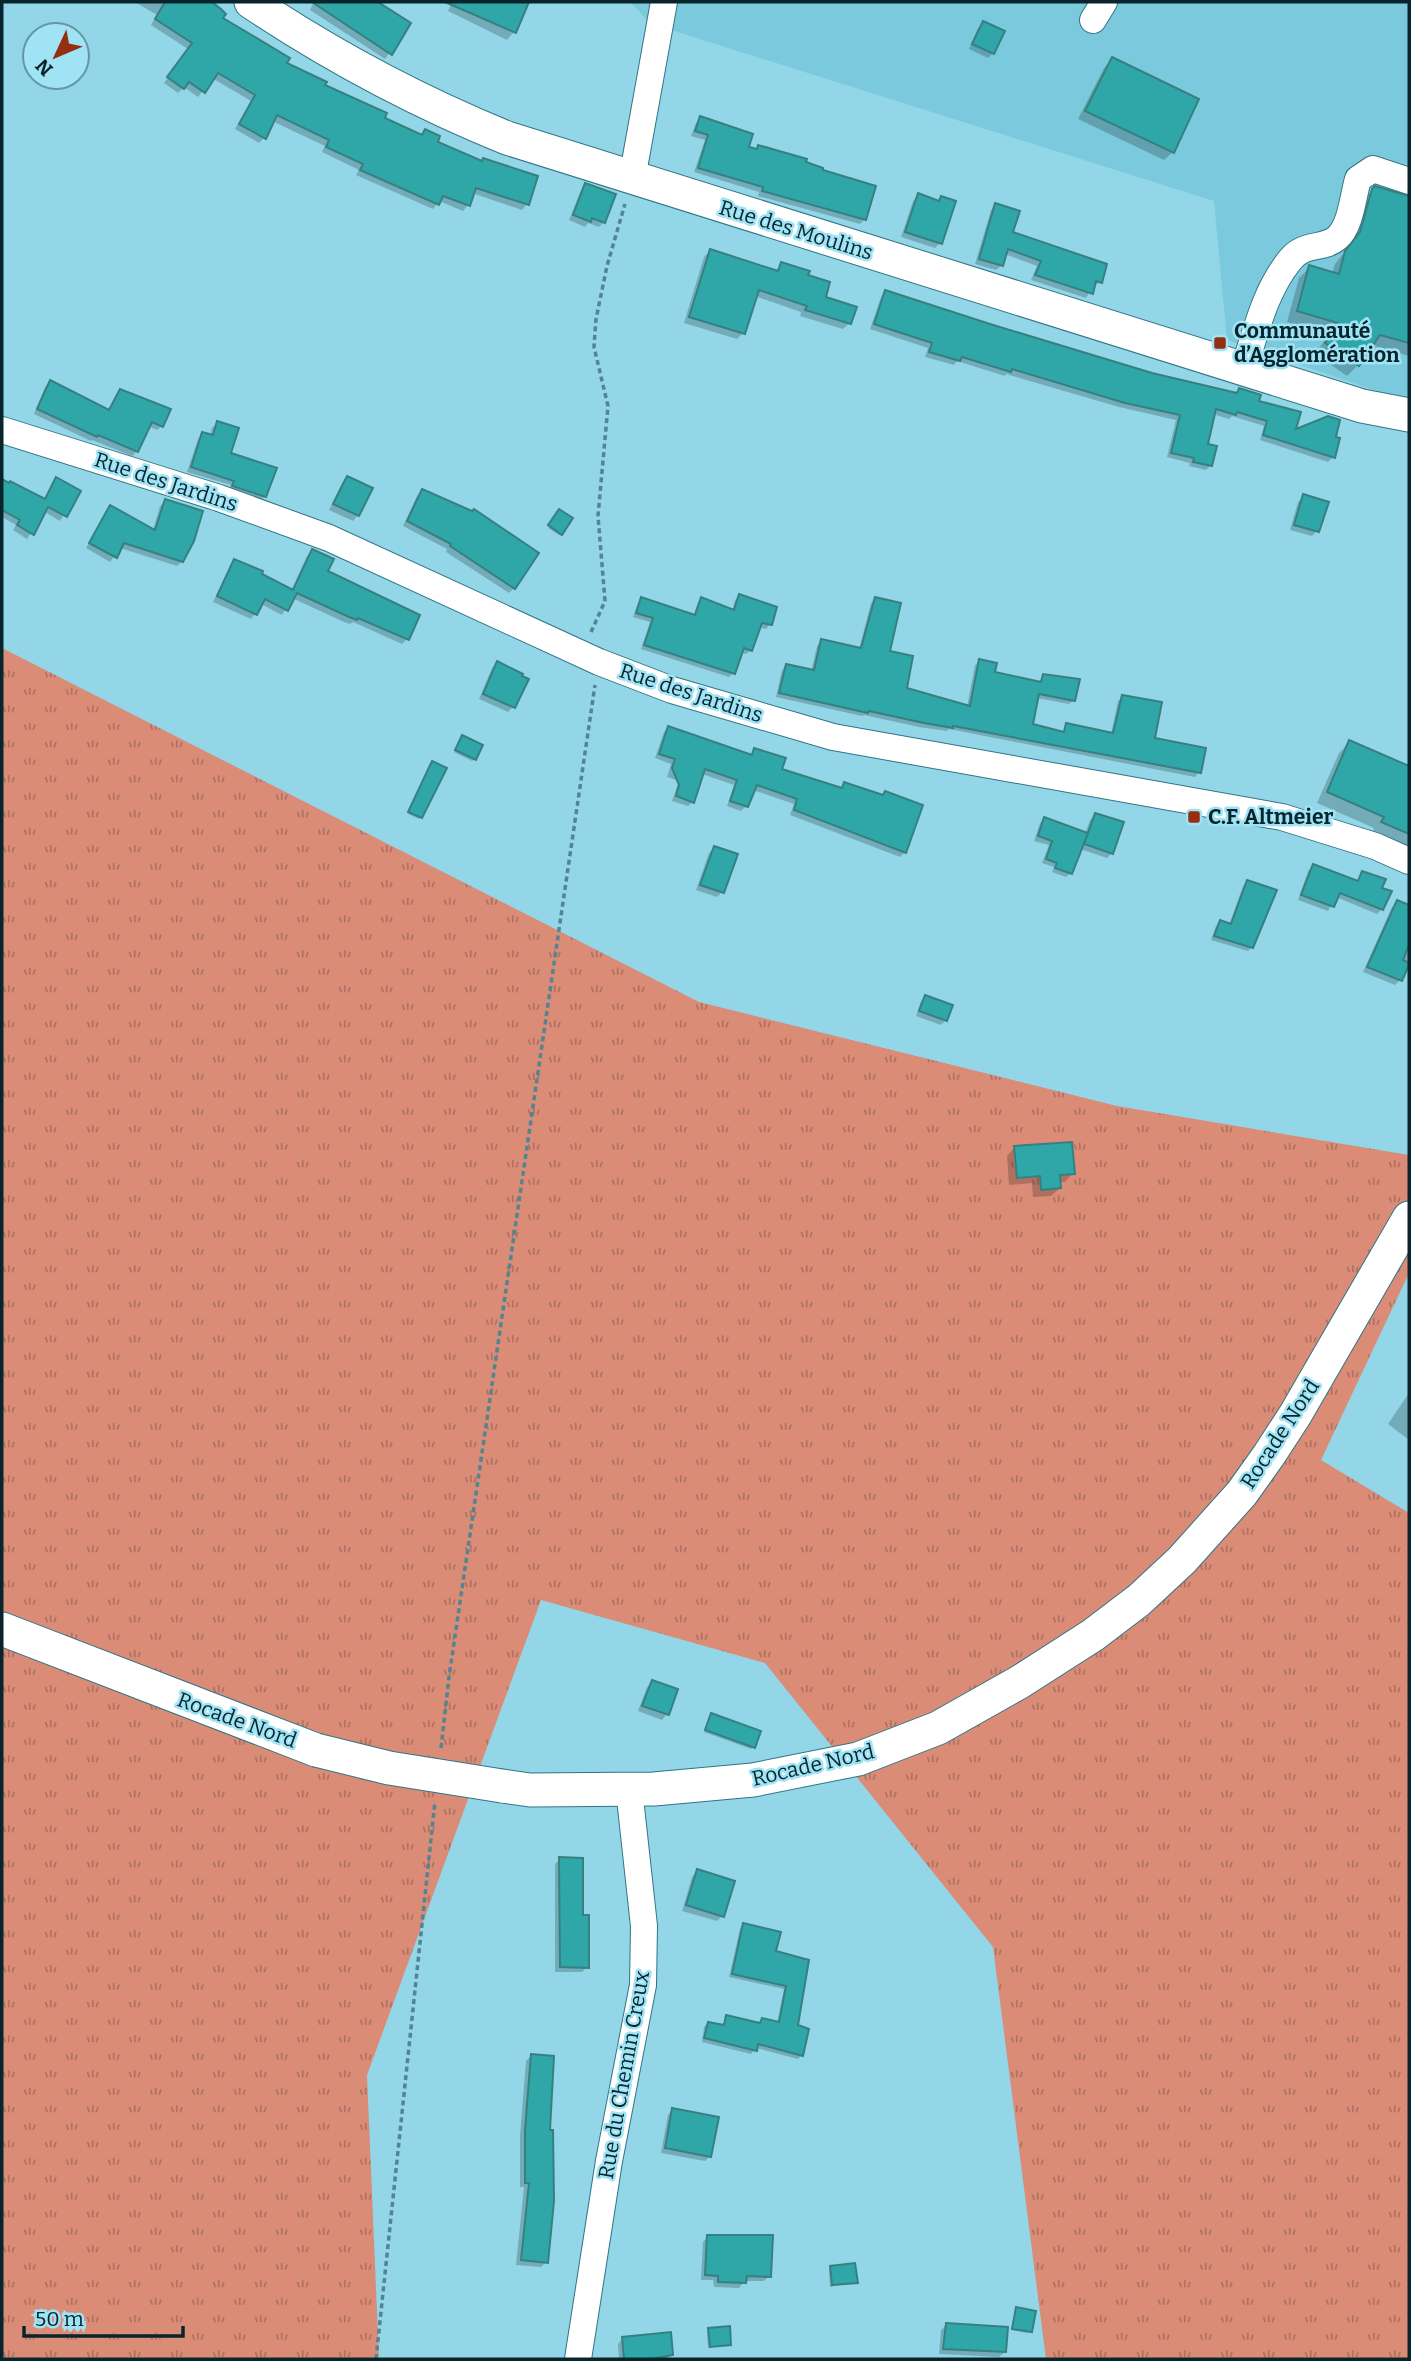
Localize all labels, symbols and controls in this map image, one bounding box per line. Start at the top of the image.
north arrow [21,21,91,91]
text: N [31,54,57,81]
street label: Rue des Moulins [716,194,876,266]
place label: Communauté d’Agglomération [1234,318,1400,368]
marker: Communauté d’Agglomération [1212,335,1228,351]
street label: Rue des Jardins [91,447,241,517]
street label: Rue des Jardins [616,658,766,728]
place label: C.F. Altmeier [1208,804,1334,830]
marker: C.F. Altmeier [1186,809,1202,825]
street label: Rocade Nord [1235,1374,1325,1494]
street label: Rocade Nord [174,1686,300,1754]
street label: Rocade Nord [749,1738,877,1792]
street label: Rue du Chemin Creux [593,1969,655,2181]
scale bar [24,2294,184,2338]
text: 50 m [35,2306,84,2332]

